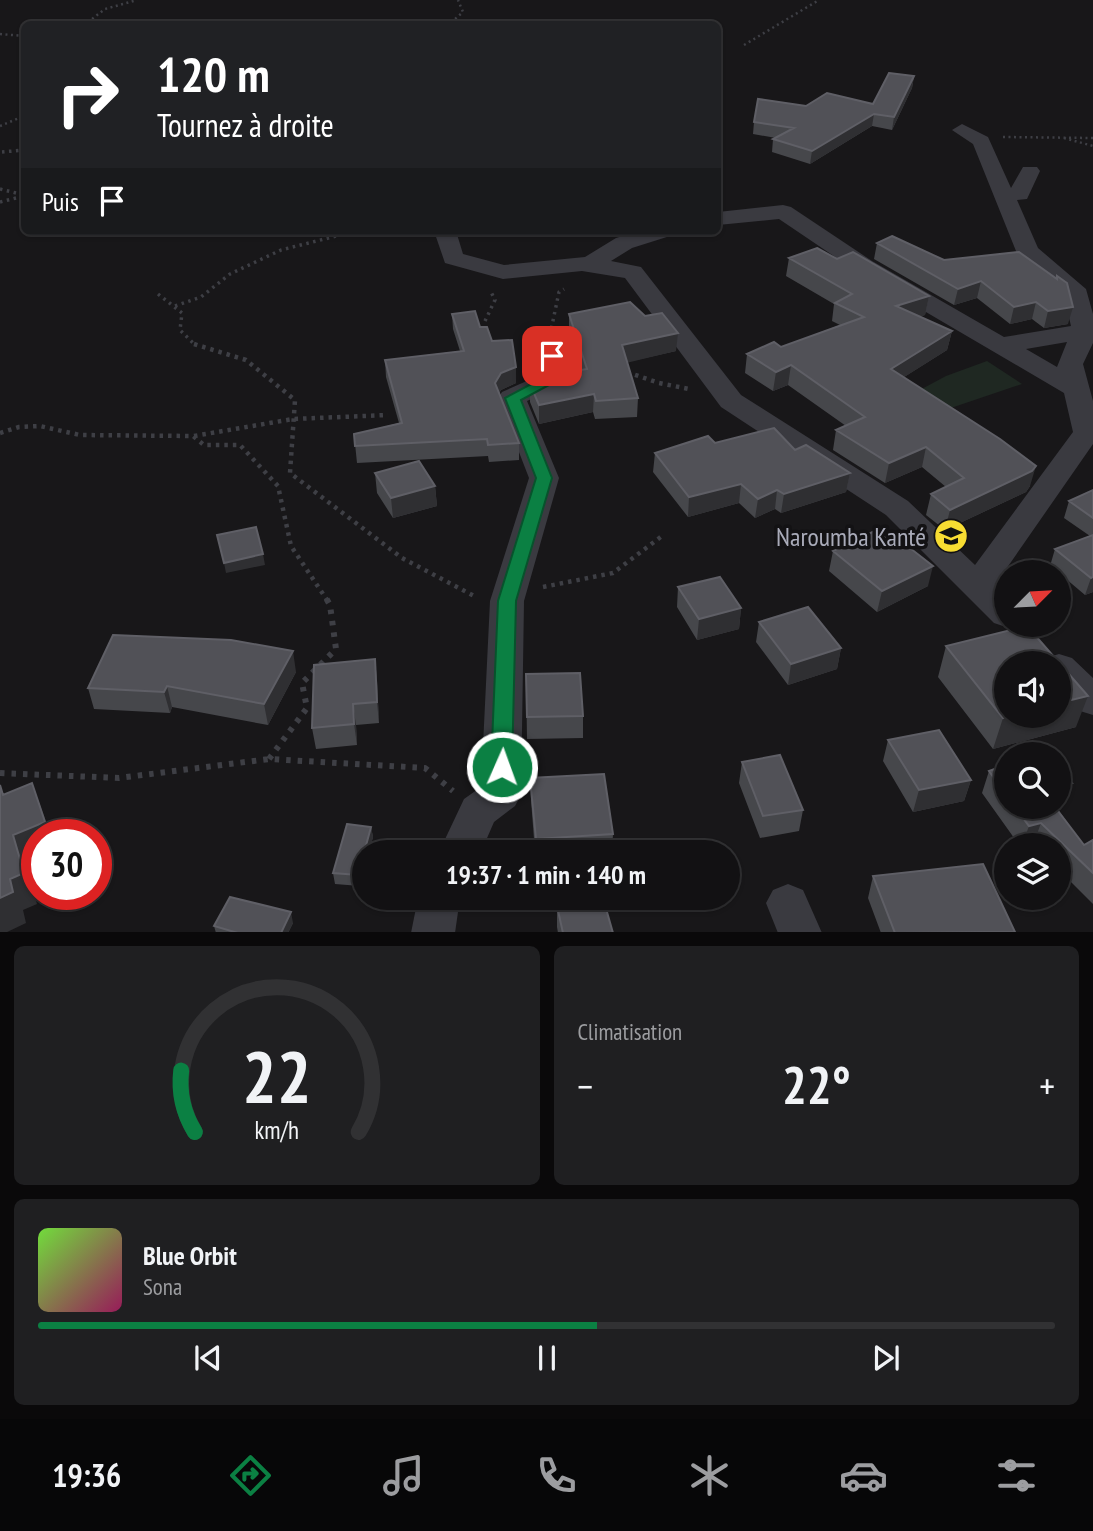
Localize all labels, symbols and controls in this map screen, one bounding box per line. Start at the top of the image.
text: 120 m [157,42,270,106]
icon: right [42,49,133,140]
text: Tournez à droite [157,104,334,146]
icon: arrive [93,182,131,220]
text: Puis [42,185,79,218]
pin [522,326,582,386]
icon: arrive [533,337,571,375]
school or university icon: Naroumba Kanté [932,517,970,555]
place label: Naroumba Kanté [776,520,926,553]
north arrow [994,560,1071,637]
map controls [994,560,1071,910]
button: sound [994,651,1071,728]
position arrow [465,730,539,804]
button: search [994,742,1071,819]
speed limit sign: 30 [21,819,112,910]
button: layers [994,833,1071,910]
text: 19:37 · 1 min · 140 m [446,858,646,891]
text: Climatisation [578,1017,682,1046]
text: 22 [242,1028,312,1122]
text: 22° [782,1051,851,1118]
text: − [578,1061,593,1110]
text: + [1039,1061,1055,1110]
text: km/h [255,1113,299,1145]
text: Blue Orbit [143,1239,237,1272]
text: Sona [143,1272,182,1301]
icon: previous [189,1339,227,1377]
icon: pause [528,1339,566,1377]
icon: next [867,1339,905,1377]
icon: directions [226,1451,275,1500]
icon: music [379,1451,428,1500]
icon: phone [532,1451,581,1500]
icon: climate [685,1451,734,1500]
icon: car [839,1451,888,1500]
icon: filters [992,1451,1041,1500]
text: 19:36 [52,1454,121,1496]

